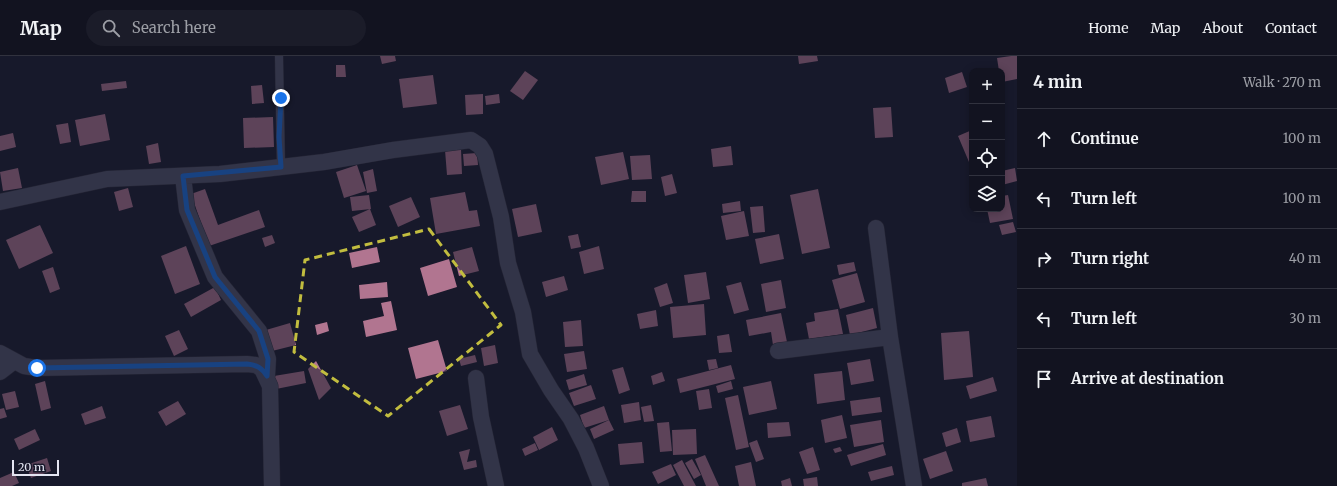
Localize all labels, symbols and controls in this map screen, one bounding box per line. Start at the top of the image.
search box [86,10,366,46]
text: Map [20,16,62,40]
icon: search [100,17,122,39]
text: Search here [132,18,216,37]
text: Home [1088,19,1129,37]
text: Map [1151,19,1180,37]
text: About [1202,19,1243,37]
text: Contact [1265,19,1317,37]
map controls [969,68,1005,212]
button: + [969,68,1005,104]
text: 4 min [1033,71,1082,93]
text: Walk · 270 m [1243,74,1321,91]
route end [272,89,290,107]
button: − [969,104,1005,140]
icon: ahead [1033,128,1055,150]
text: Continue [1071,129,1139,148]
text: 100 m [1283,130,1321,147]
button: locate [969,140,1005,176]
button: layers [969,176,1005,212]
icon: left [1033,188,1055,210]
text: Turn left [1071,189,1137,208]
text: 100 m [1283,190,1321,207]
icon: right [1033,248,1055,270]
text: Turn right [1071,249,1149,268]
text: 40 m [1289,250,1321,267]
icon: left [1033,308,1055,330]
text: Turn left [1071,309,1137,328]
text: 30 m [1289,310,1321,327]
route start [28,359,46,377]
icon: arrive [1033,368,1055,390]
text: Arrive at destination [1071,369,1224,388]
scale bar [12,458,59,477]
text: 20 m [18,460,45,474]

